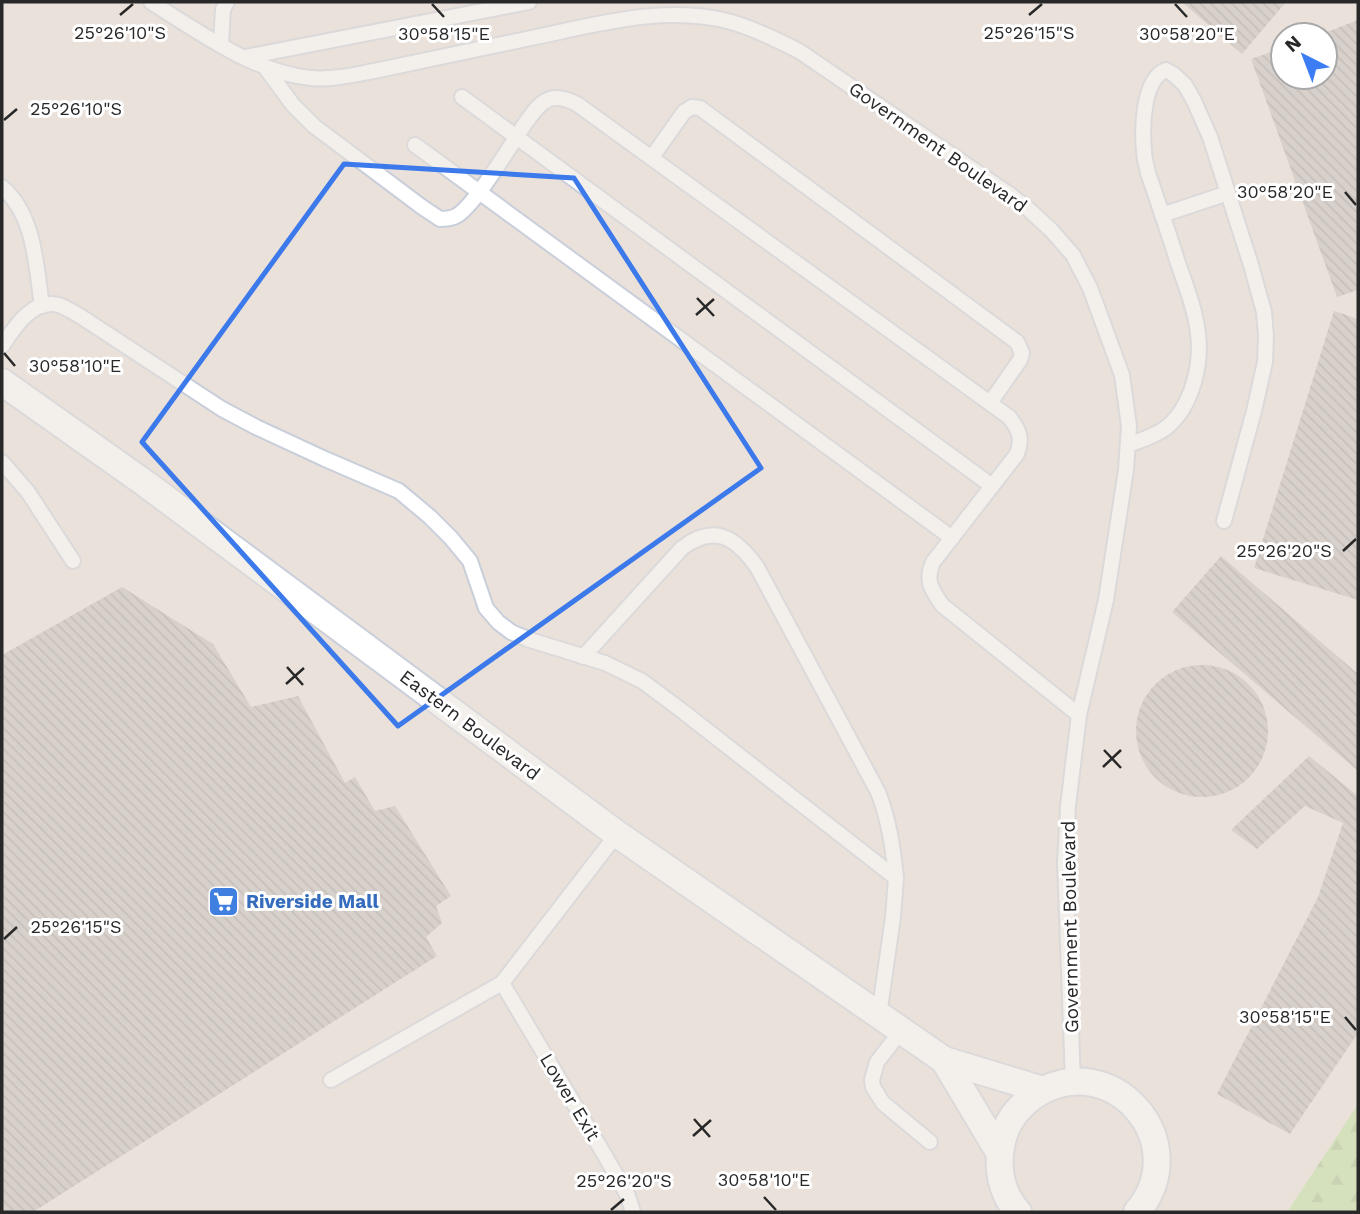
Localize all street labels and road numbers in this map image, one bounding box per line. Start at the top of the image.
street label: Government Boulevard [844,77,1032,217]
street label: Eastern Boulevard [395,665,545,785]
street label: Government Boulevard [1057,821,1083,1033]
street label: Lower Exit [535,1049,605,1145]

